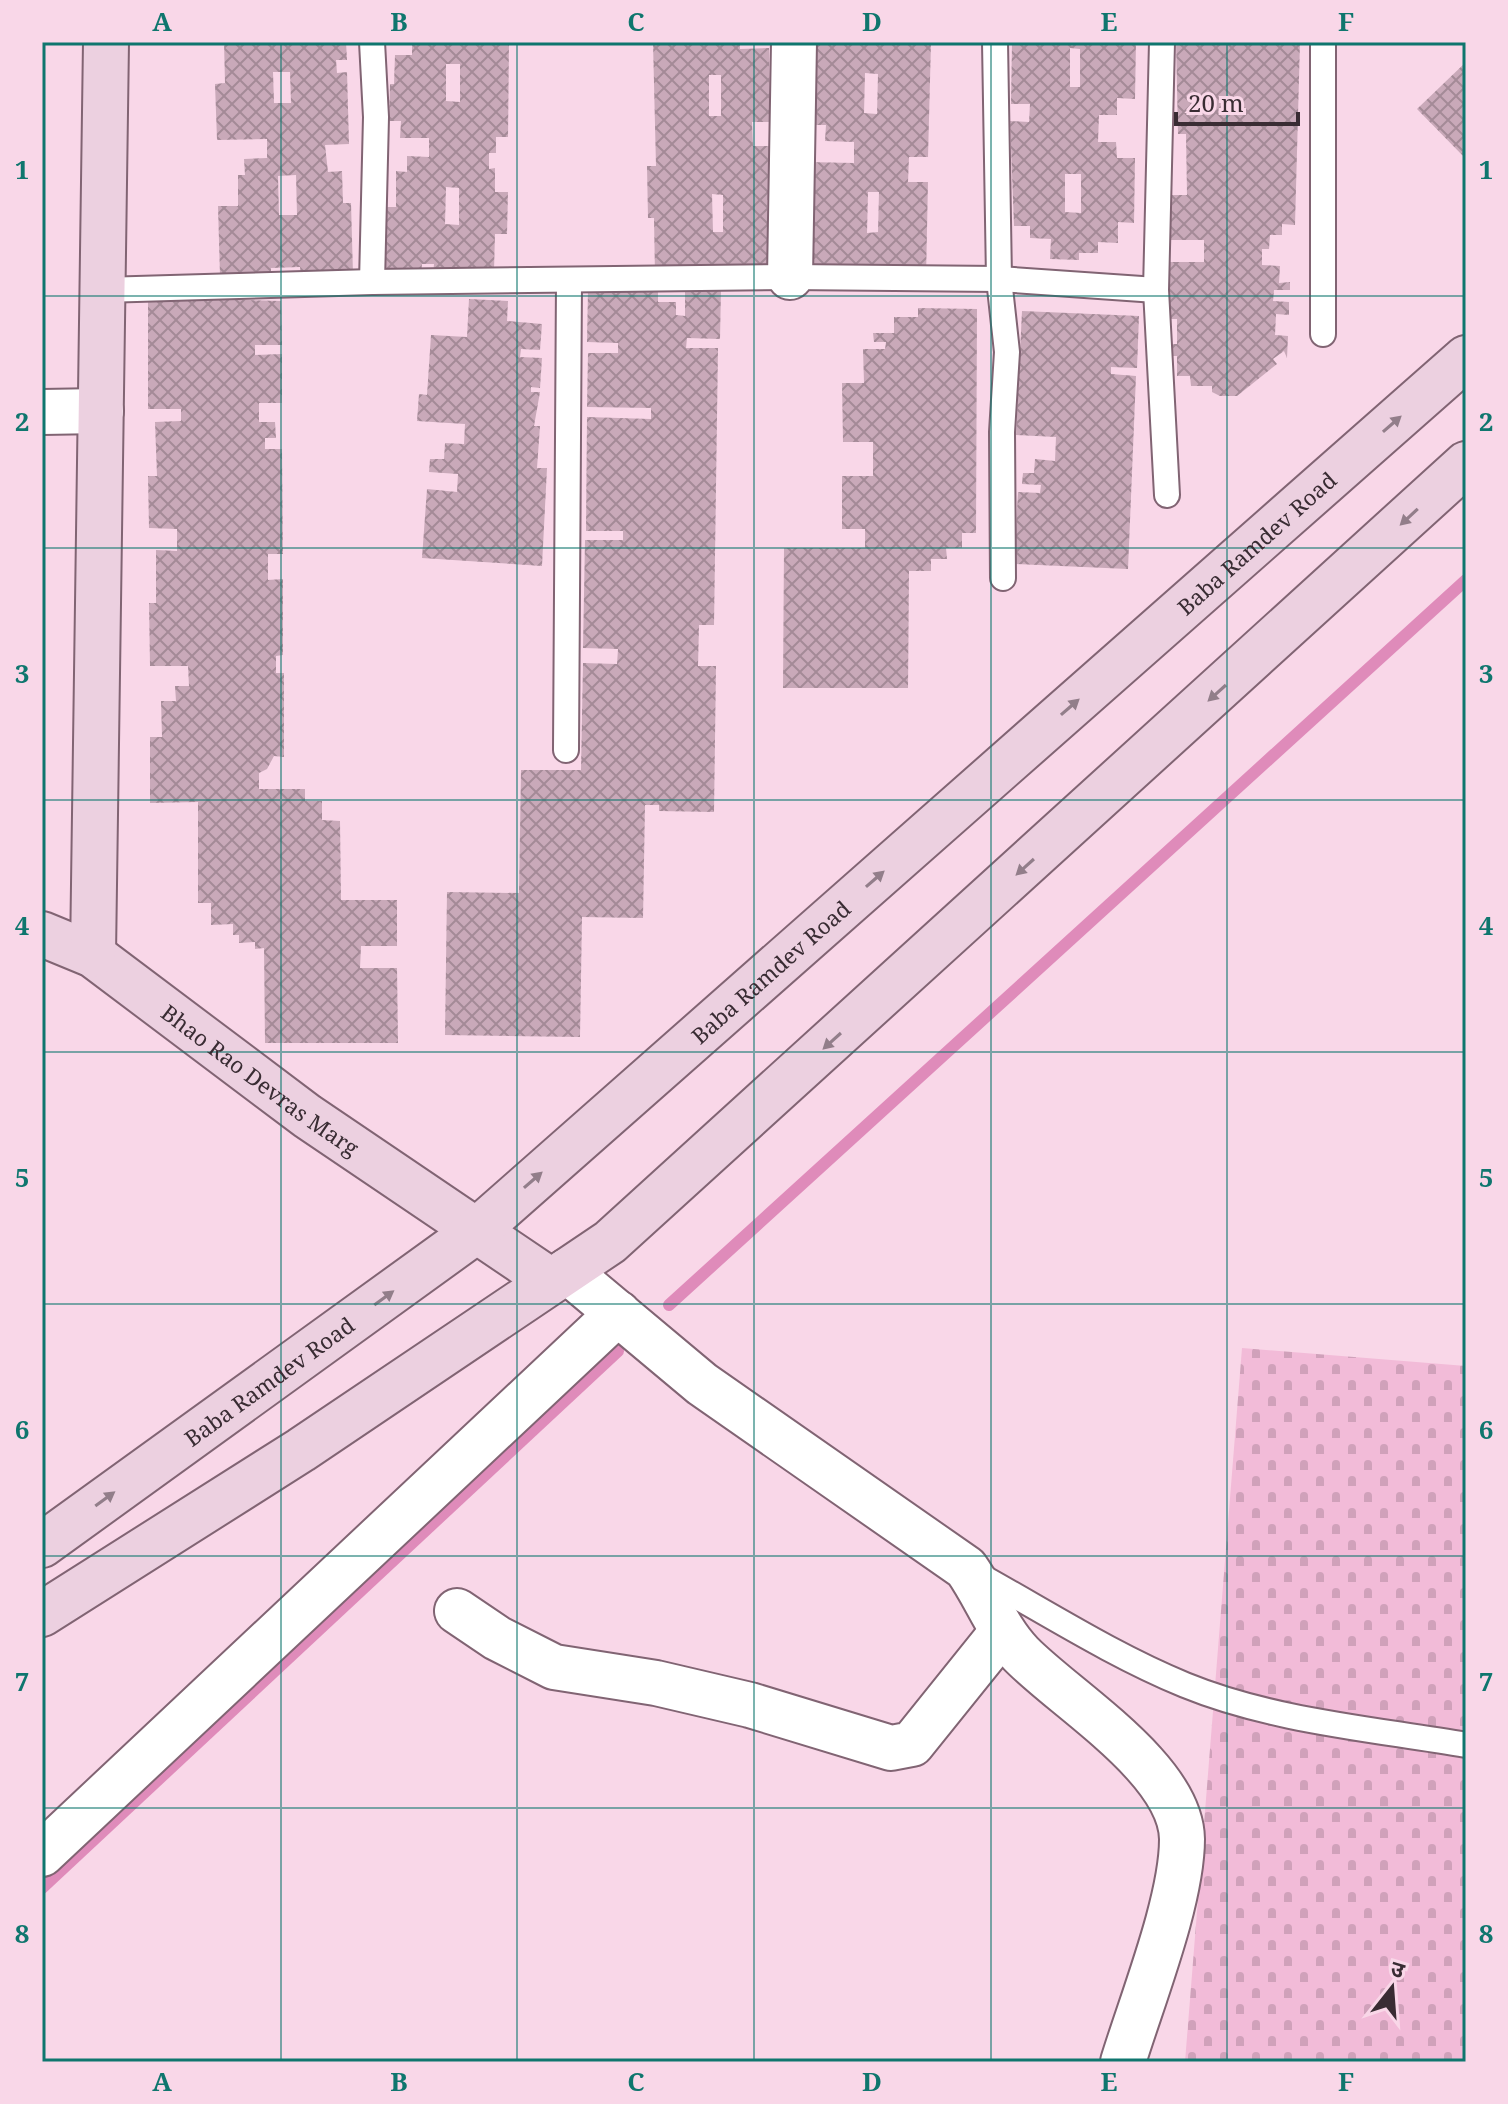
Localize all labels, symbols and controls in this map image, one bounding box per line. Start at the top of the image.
text: A [152,3,172,39]
text: B [390,3,408,39]
text: C [627,3,645,39]
text: D [862,3,882,39]
text: E [1101,3,1118,39]
text: F [1338,3,1354,39]
scale bar [1176,76,1298,126]
text: 20 m [1188,86,1244,119]
text: 1 [15,151,29,187]
text: 1 [1479,151,1493,187]
text: 2 [15,403,29,439]
text: 2 [1479,403,1493,439]
one-way arrow [1382,415,1401,433]
street label: Baba Ramdev Road [1170,464,1343,621]
one-way arrow [1399,507,1418,525]
text: 3 [15,655,29,691]
text: 3 [1479,655,1493,691]
one-way arrow [1208,683,1227,701]
one-way arrow [1060,699,1080,716]
one-way arrow [1015,858,1035,875]
one-way arrow [866,870,885,888]
street label: Baba Ramdev Road [684,893,857,1050]
text: 4 [15,907,30,943]
text: 4 [1479,907,1494,943]
street label: Bhao Rao Devras Marg [156,997,365,1162]
one-way arrow [822,1032,841,1050]
text: 5 [15,1159,29,1195]
text: 5 [1479,1159,1493,1195]
one-way arrow [524,1172,543,1190]
one-way arrow [374,1290,394,1306]
street label: Baba Ramdev Road [178,1309,360,1453]
text: 6 [15,1411,29,1447]
text: 6 [1479,1411,1493,1447]
one-way arrow [95,1492,116,1507]
text: 7 [15,1663,29,1699]
text: 7 [1479,1663,1493,1699]
text: 8 [15,1915,29,1951]
text: 8 [1479,1915,1493,1951]
north arrow [1352,1948,1432,2028]
text: उ [1388,1952,1410,1984]
text: A [152,2063,172,2099]
text: B [390,2063,408,2099]
text: C [627,2063,645,2099]
text: D [862,2063,882,2099]
text: E [1101,2063,1118,2099]
text: F [1338,2063,1354,2099]

